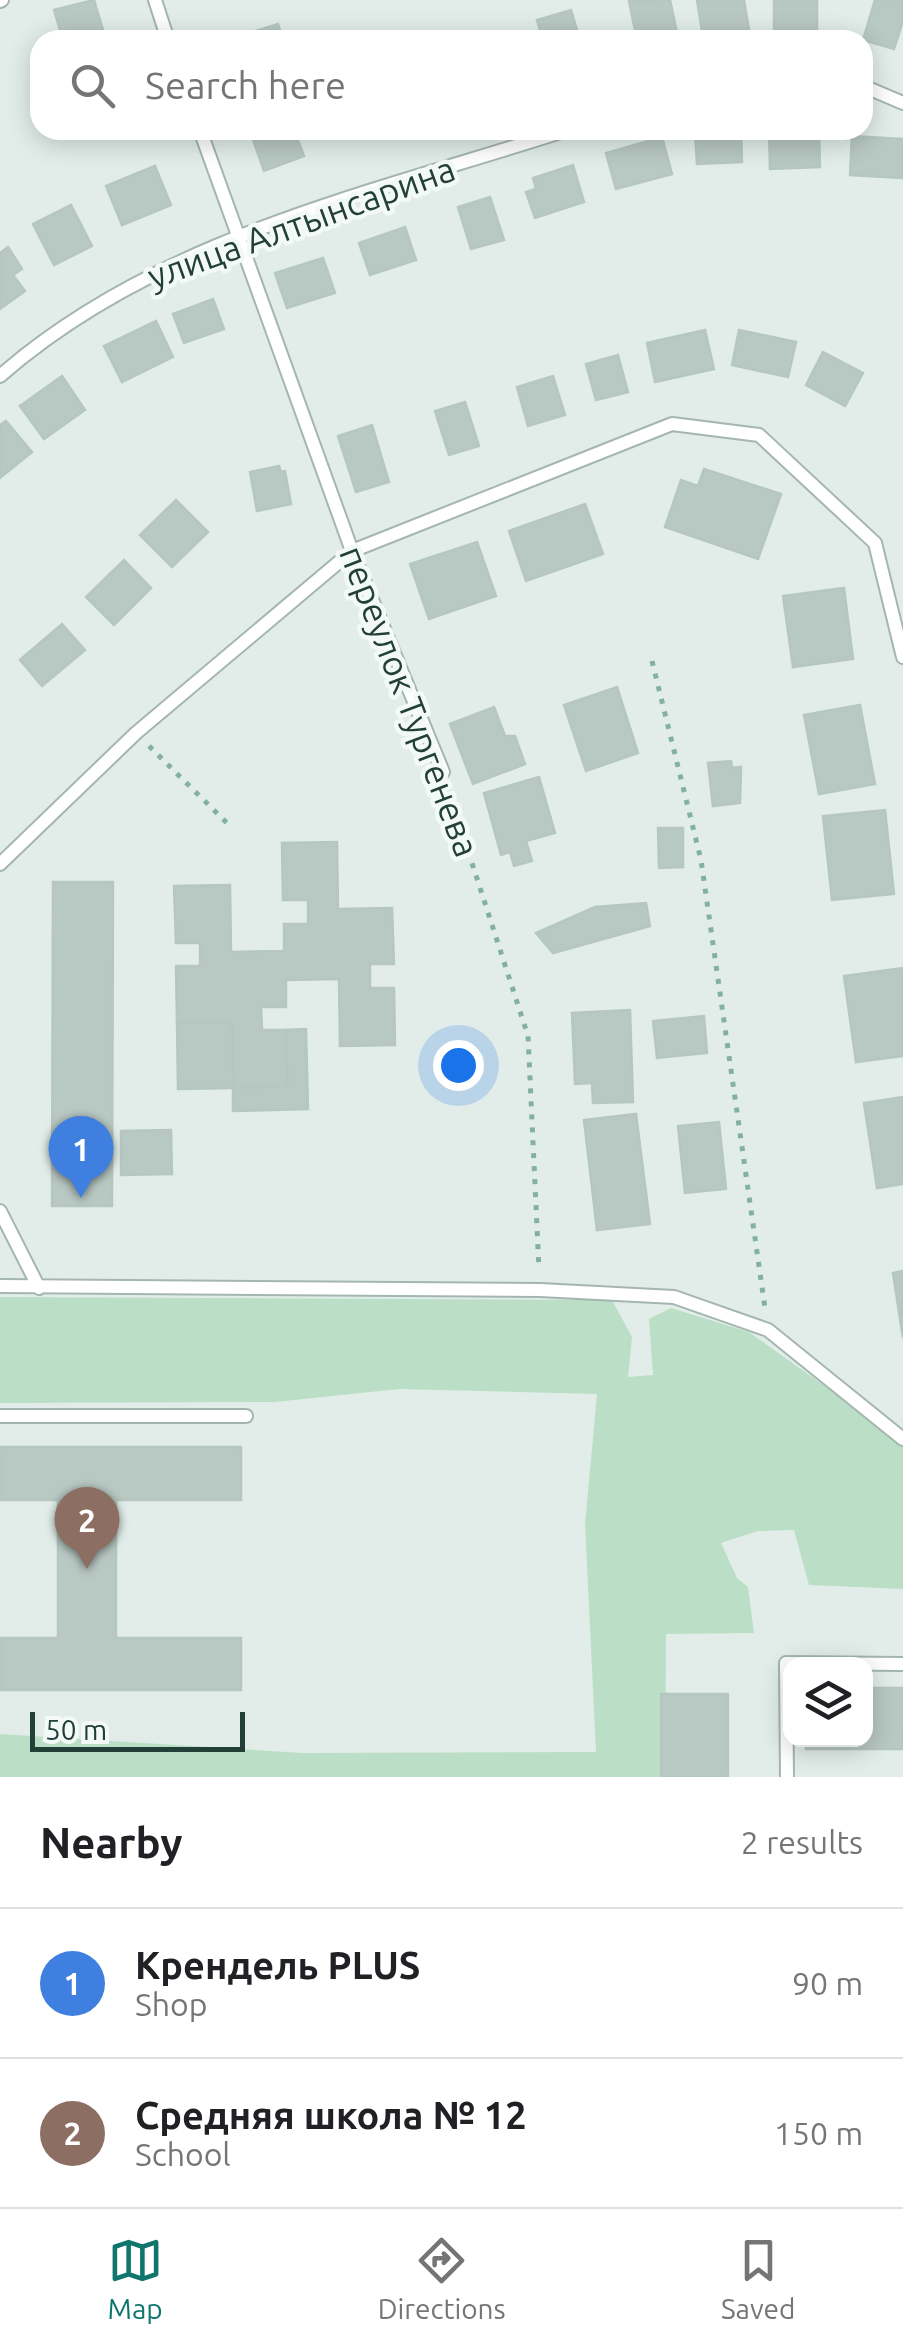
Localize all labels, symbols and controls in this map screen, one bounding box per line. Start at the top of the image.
search box [30,30,873,140]
icon: search [65,58,120,113]
text: Search here [145,64,346,106]
street label: улица Алтынсарина [142,148,460,296]
street label: переулок Тургенева [332,540,488,862]
your location [433,1040,484,1091]
pin: 1 [48,1116,114,1198]
pin: 2 [54,1486,120,1569]
map controls [783,1657,873,1747]
button: layers [783,1657,873,1747]
scale bar [30,1707,245,1752]
text: 50 m [45,1714,107,1745]
text: Nearby [40,1819,183,1866]
text: 2 results [741,1824,863,1860]
text: Крендель PLUS [135,1944,420,1986]
text: 1 [63,1965,82,2001]
text: 90 m [792,1965,863,2001]
text: Shop [135,1986,207,2022]
text: Средняя школа № 12 [135,2094,527,2136]
text: 2 [63,2115,82,2151]
text: 150 m [774,2115,863,2151]
text: School [135,2136,231,2172]
tab: Map [108,2233,163,2324]
tab: Directions [378,2233,506,2324]
tab: Saved [721,2233,795,2324]

